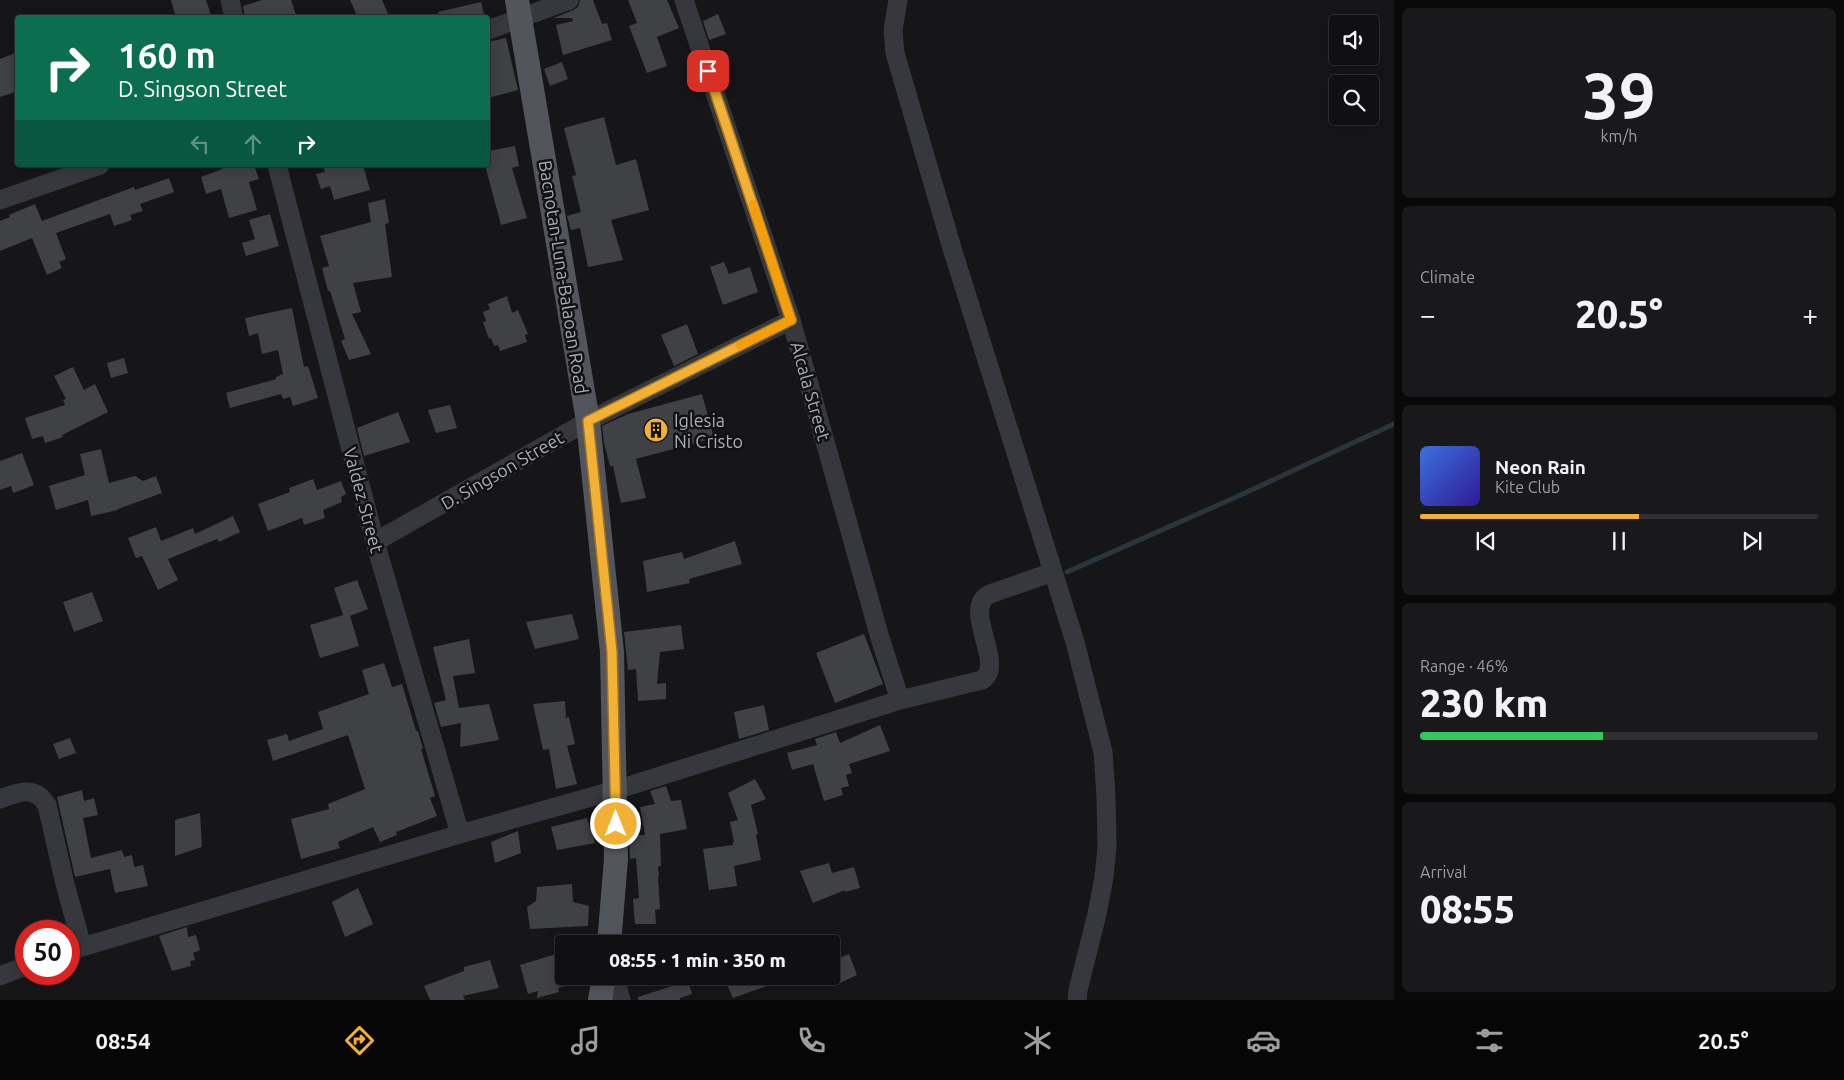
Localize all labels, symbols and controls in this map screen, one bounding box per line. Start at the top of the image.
map controls [1329,15,1379,125]
button: sound [1329,15,1379,65]
icon: right [35,35,100,100]
text: 160 m [118,35,216,75]
pin [687,50,729,92]
icon: arrive [694,57,722,85]
text: 39 [1582,58,1656,131]
button: search [1329,75,1379,125]
text: D. Singson Street [118,76,287,101]
text: km/h [1601,127,1637,145]
icon: left [186,130,214,158]
icon: ahead [239,130,267,158]
icon: right [292,130,320,158]
street label: Bacnotan-Luna-Balaoan Road [536,159,592,395]
text: Climate [1420,268,1475,286]
text: 20.5° [1575,293,1663,335]
text: − [1420,299,1436,330]
text: + [1802,299,1818,330]
street label: Alcala Street [787,339,835,443]
place label: Iglesia Ni Cristo [674,410,743,451]
building icon: Iglesia Ni Cristo [643,417,669,443]
street label: D. Singson Street [437,427,567,513]
street label: Valdez Street [340,445,388,555]
text: Neon Rain [1495,456,1586,478]
text: Kite Club [1495,478,1560,496]
icon: previous [1472,527,1500,555]
icon: pause [1605,527,1633,555]
icon: next [1738,527,1766,555]
text: Range · 46% [1420,657,1508,675]
text: 230 km [1420,682,1548,724]
position arrow [589,797,641,849]
text: Arrival [1420,863,1467,881]
text: 08:55 [1420,888,1515,930]
speed limit sign: 50 [15,920,80,985]
text: 08:55 · 1 min · 350 m [609,949,786,971]
icon: directions [342,1023,377,1058]
icon: music [568,1023,603,1058]
icon: phone [794,1023,829,1058]
icon: climate [1020,1023,1055,1058]
icon: car [1246,1023,1281,1058]
icon: filters [1472,1023,1507,1058]
text: 08:54 [96,1028,151,1053]
text: 20.5° [1698,1028,1748,1053]

